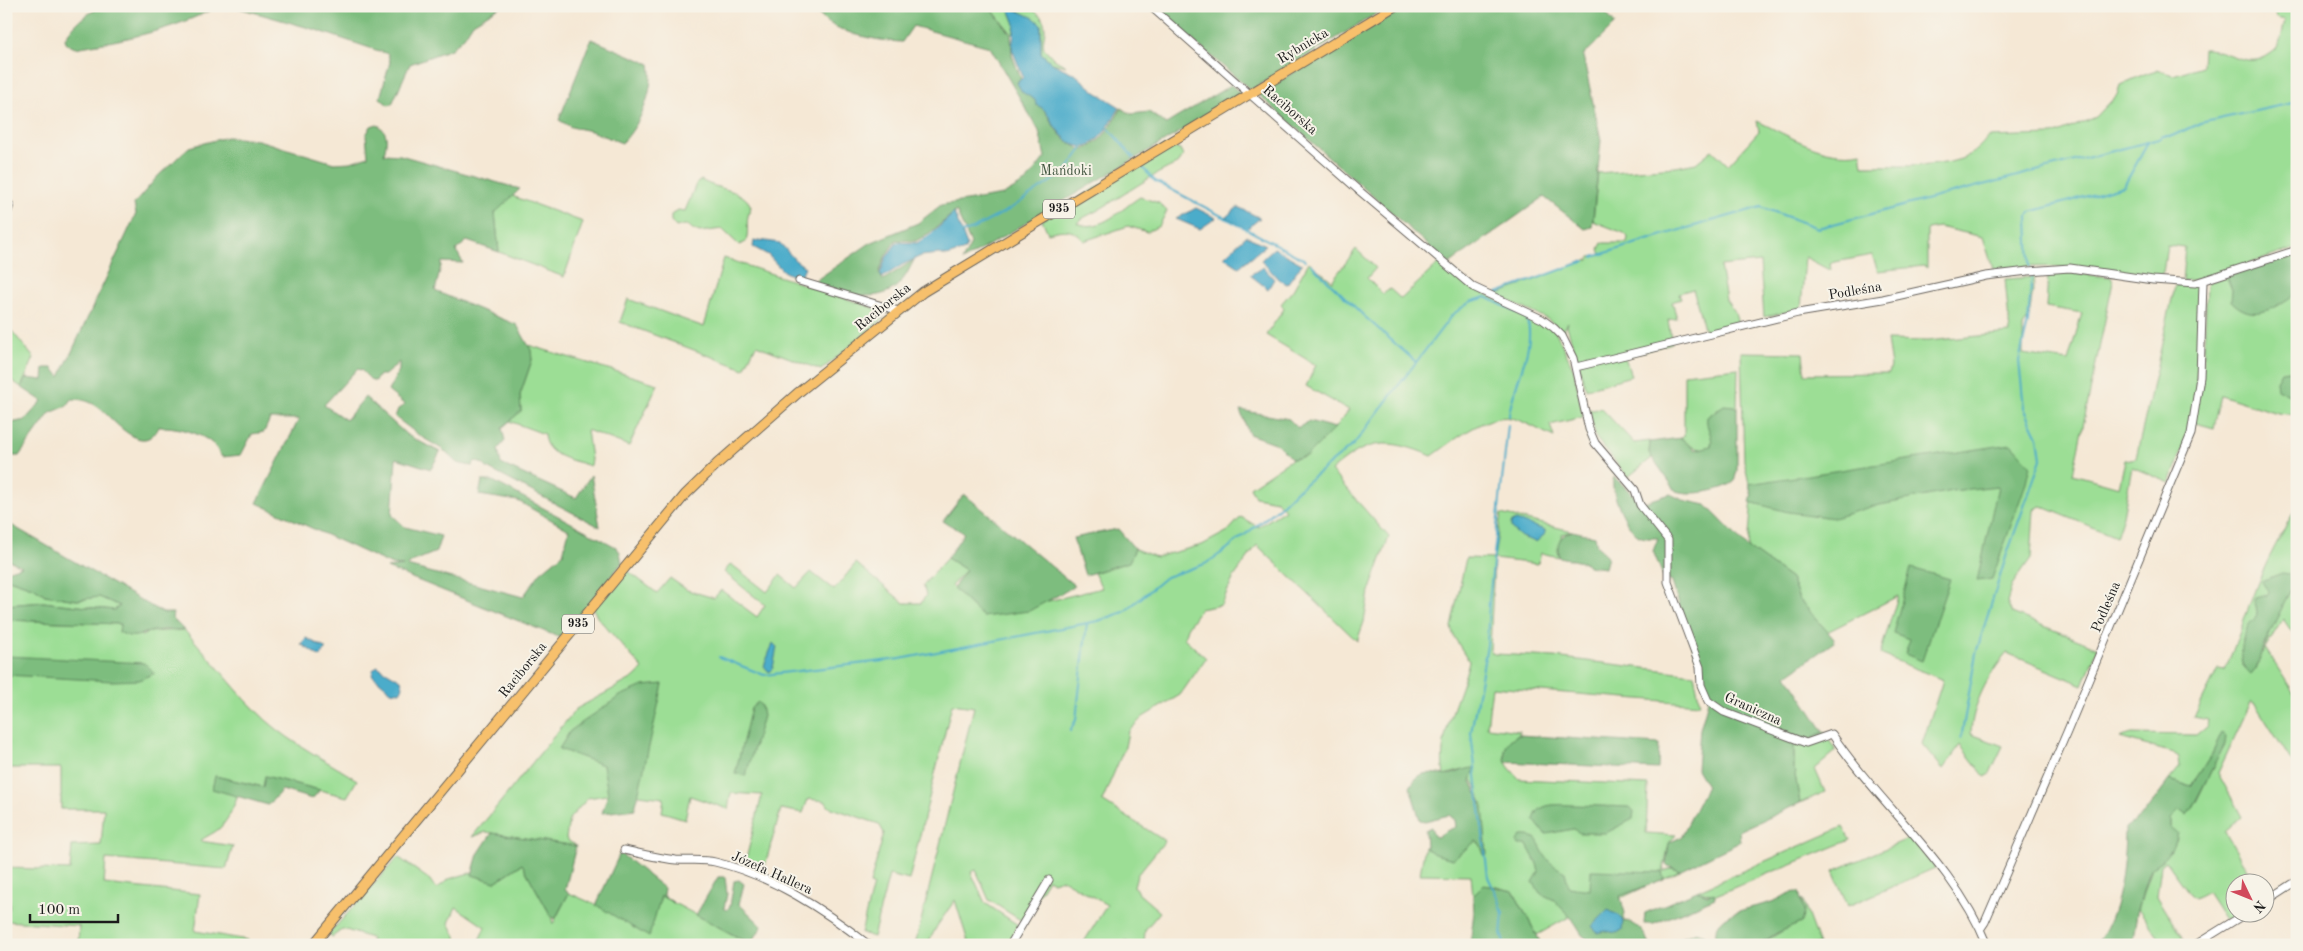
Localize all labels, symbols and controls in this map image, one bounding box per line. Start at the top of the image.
street label: Rybnicka [1275,25,1331,66]
street label: Raciborska [1260,83,1320,137]
park label: Mańdoki [1040,164,1092,178]
road number: 935 [1043,200,1075,218]
street label: Podleśna [1827,279,1883,303]
street label: Raciborska [853,280,913,334]
street label: Podleśna [2089,579,2123,635]
road number: 935 [562,614,594,634]
street label: Raciborska [496,640,550,700]
street label: Graniczna [1722,690,1784,728]
street label: Józefa Hallera [729,849,815,897]
north arrow [2226,874,2276,924]
scale bar [30,891,118,923]
text: N [2250,897,2268,915]
text: 100 m [38,903,80,918]

